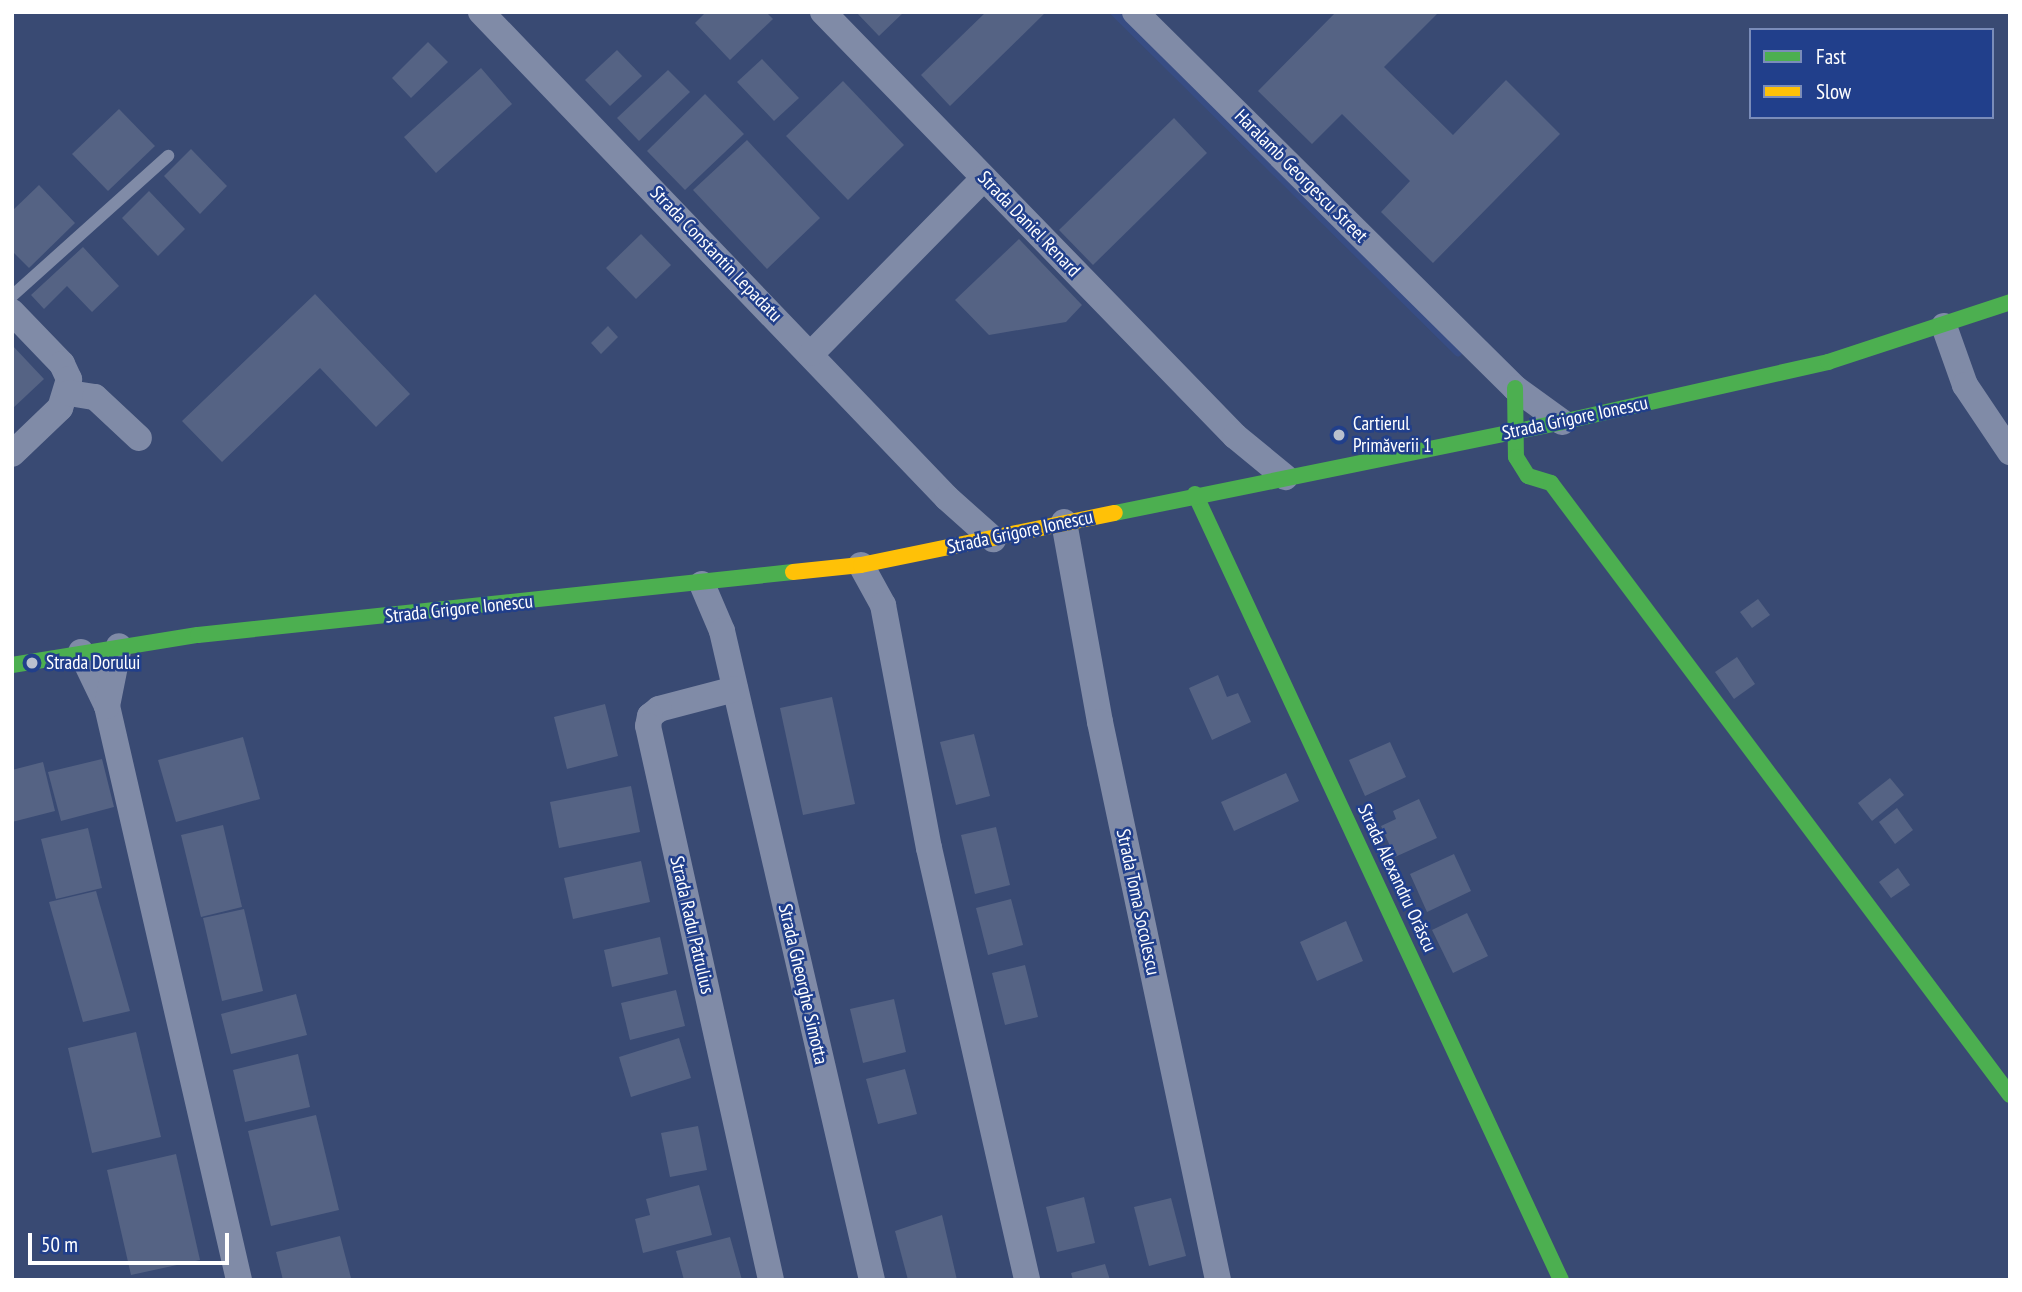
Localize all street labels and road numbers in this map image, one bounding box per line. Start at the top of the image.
street label: Haralamb Georgescu Street [1230,105,1372,247]
street label: Strada Daniel Renard [973,166,1085,282]
street label: Strada Constantin Lepadatu [645,181,787,327]
street label: Strada Grigore Ionescu [1500,391,1650,445]
street label: Strada Grigore Ionescu [945,505,1095,559]
street label: Strada Grigore Ionescu [384,590,534,628]
street label: Strada Alexandru Orăscu [1353,800,1441,956]
street label: Strada Toma Socolescu [1111,827,1165,977]
street label: Strada Radu Patrulius [665,854,719,996]
street label: Strada Gheorghe Simotta [773,901,833,1067]

